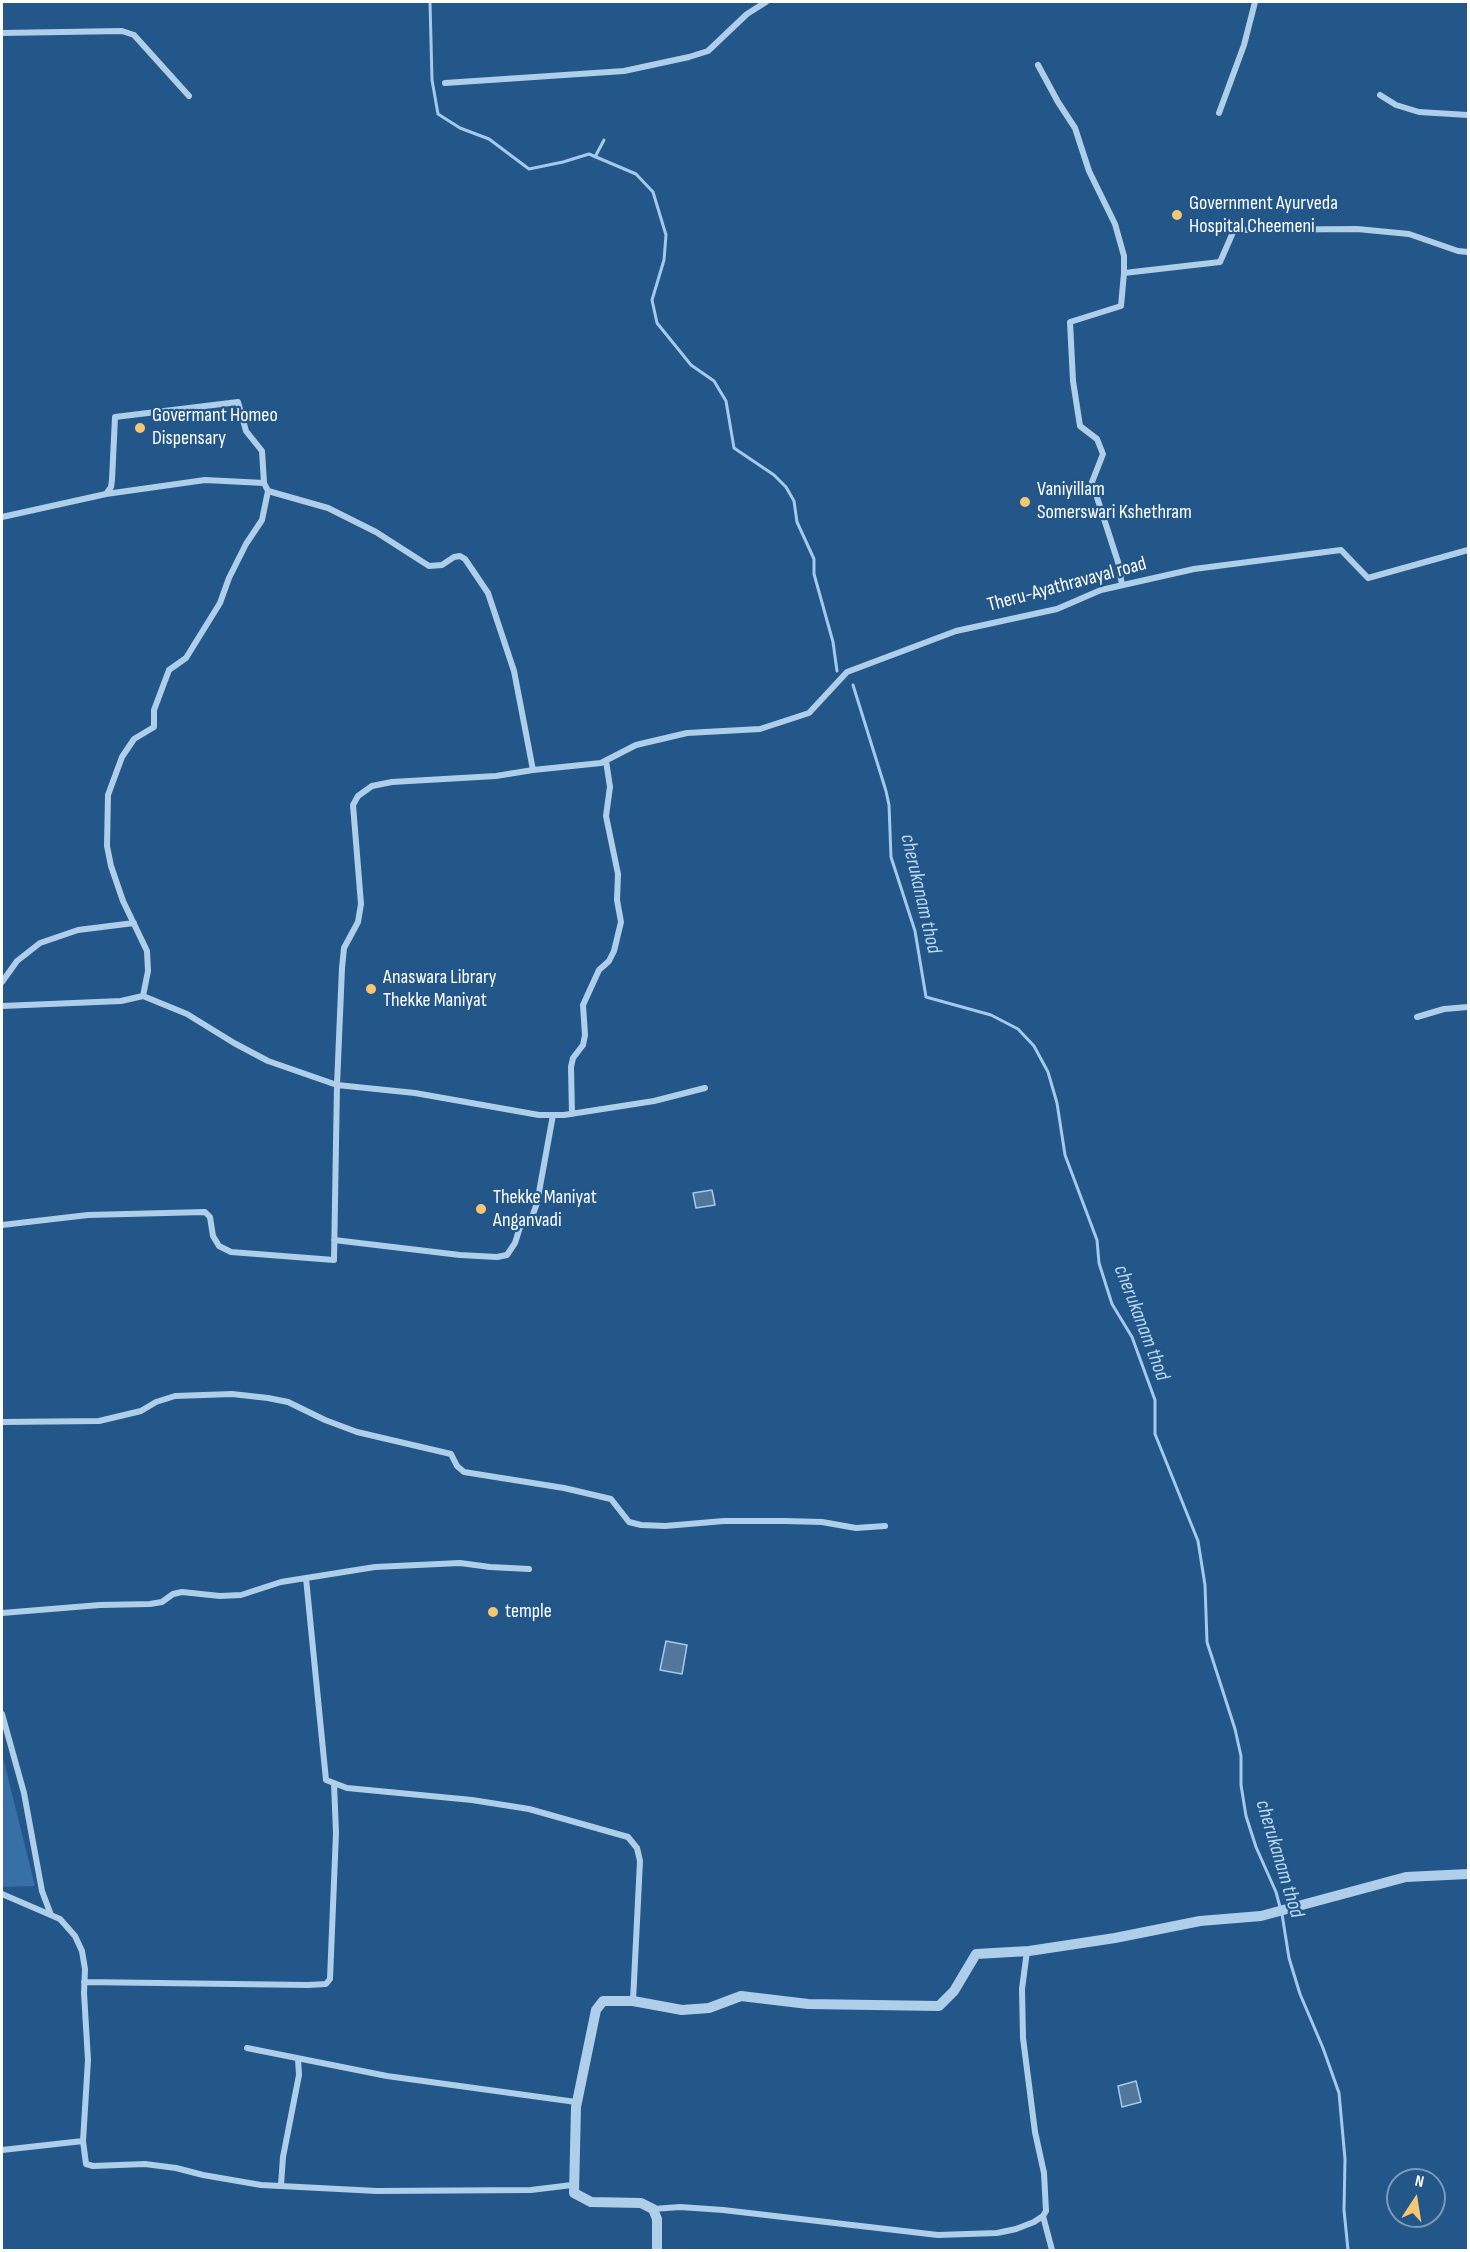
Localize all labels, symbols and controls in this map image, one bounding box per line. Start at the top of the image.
place label: Government Ayurveda Hospital Cheemeni [1189,192,1338,239]
marker: Government Ayurveda Hospital Cheemeni [1170,208,1184,222]
place label: Govermant Homeo Dispensary [152,404,278,451]
marker: Govermant Homeo Dispensary [133,421,147,435]
place label: Vaniyillam Somerswari Kshethram [1037,478,1192,525]
marker: Vaniyillam Somerswari Kshethram [1018,495,1032,509]
street label: Theru-Ayathravayal road [985,552,1149,618]
water label: cherukanam thod [894,832,946,956]
place label: Anaswara Library Thekke Maniyat [383,966,497,1013]
marker: Anaswara Library Thekke Maniyat [364,982,378,996]
place label: Thekke Maniyat Anganvadi [493,1186,597,1233]
marker: Thekke Maniyat Anganvadi [474,1202,488,1216]
water label: cherukanam thod [1107,1262,1175,1384]
place label: temple [505,1600,552,1624]
marker: temple [486,1605,500,1619]
water label: cherukanam thod [1249,1797,1309,1921]
north arrow [1386,2168,1446,2228]
text: N [1413,2172,1426,2192]

